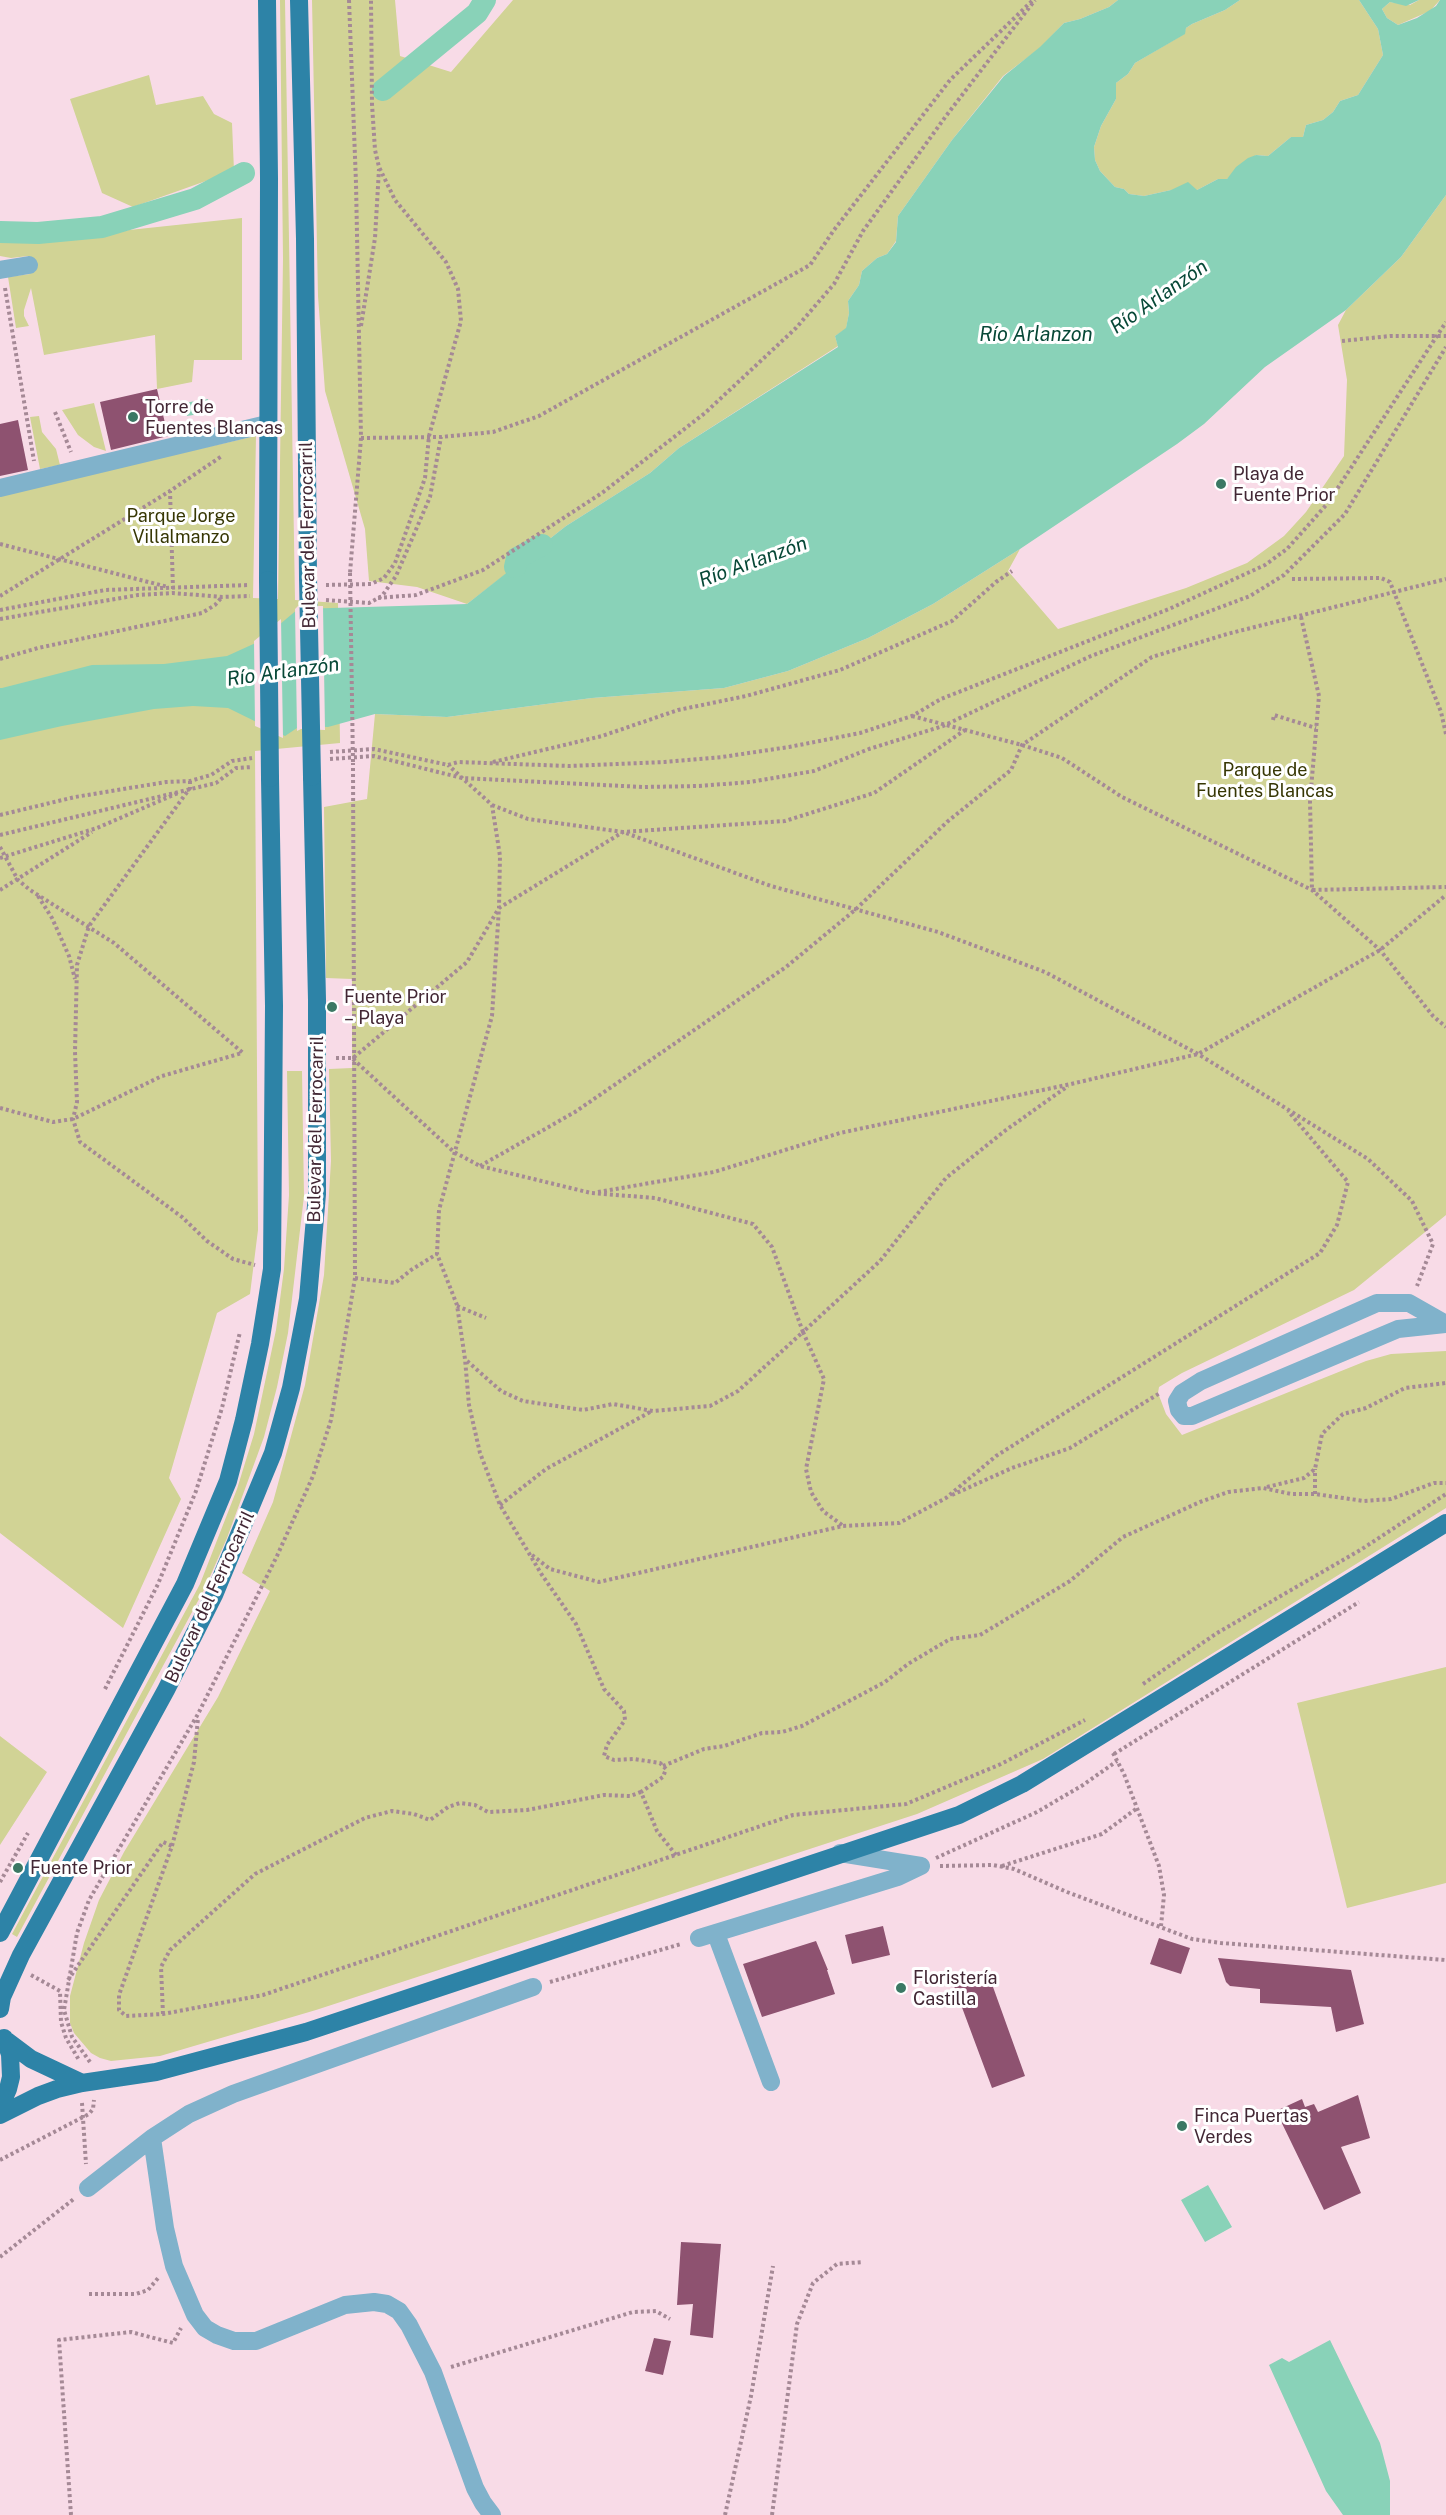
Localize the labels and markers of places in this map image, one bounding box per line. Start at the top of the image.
place label: Torre de Fuentes Blancas [145,396,283,438]
marker: Torre de Fuentes Blancas [126,410,140,424]
place label: Playa de Fuente Prior [1233,463,1336,506]
marker: Playa de Fuente Prior [1214,477,1228,491]
place label: Fuente Prior – Playa [344,986,447,1028]
marker: Fuente Prior – Playa [325,1000,339,1014]
place label: Fuente Prior [30,1857,133,1879]
marker: Fuente Prior [11,1861,25,1875]
place label: Floristería Castilla [913,1967,998,2010]
marker: Floristería Castilla [894,1981,908,1995]
place label: Finca Puertas Verdes [1194,2105,1308,2148]
marker: Finca Puertas Verdes [1175,2119,1189,2133]

